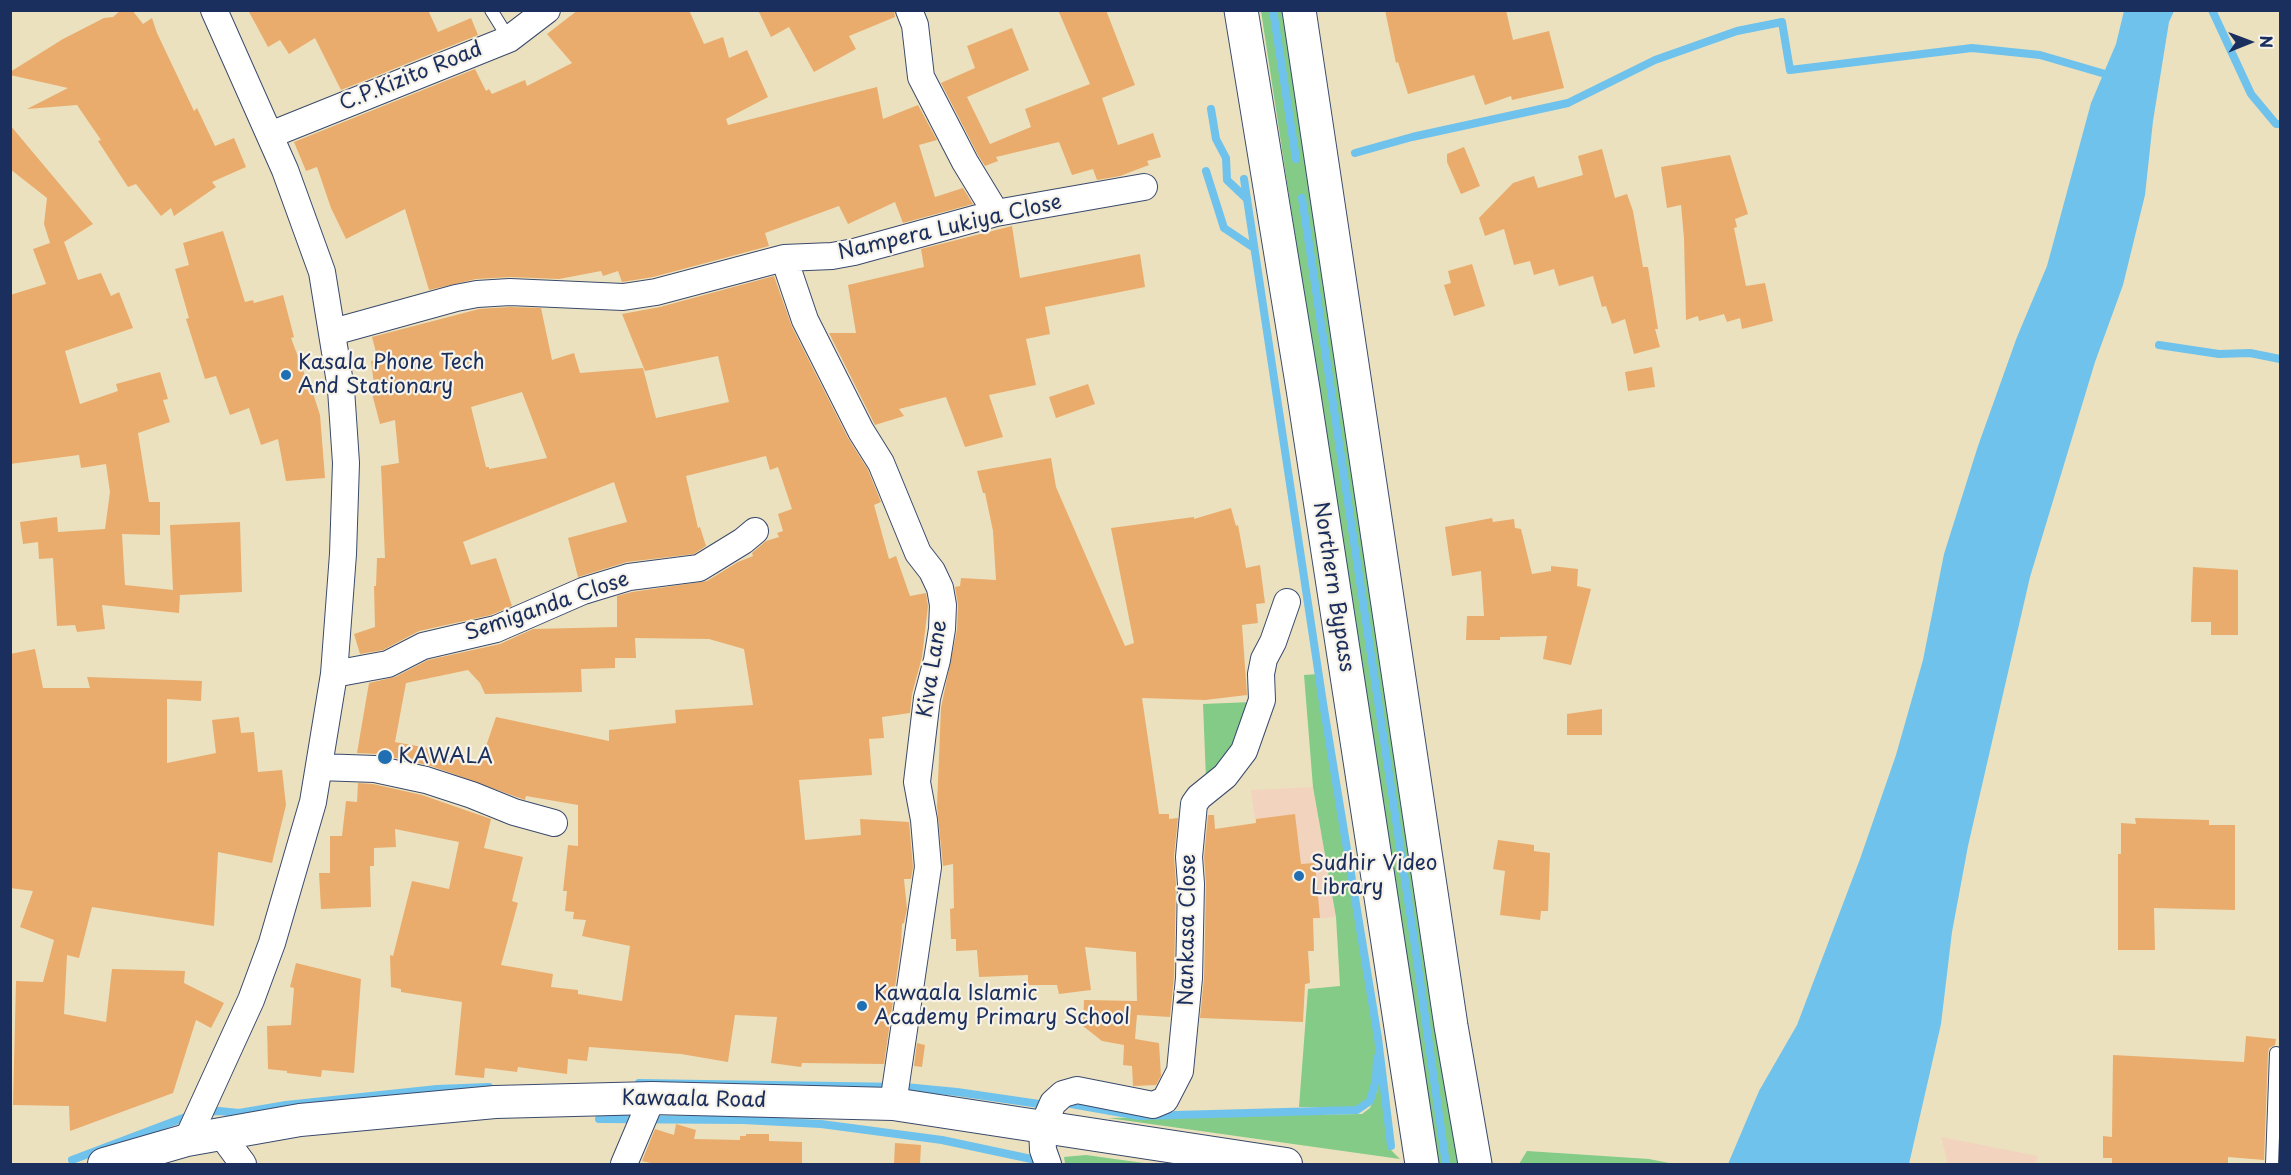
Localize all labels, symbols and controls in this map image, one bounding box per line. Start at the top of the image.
north arrow [2219,12,2279,72]
text: N [2255,35,2279,48]
street label: C.P.Kizito Road [336,37,486,117]
street label: Nampera Lukiya Close [836,190,1064,266]
place label: Kasala Phone Tech And Stationary [298,350,485,400]
marker: Kasala Phone Tech And Stationary [279,368,293,382]
street label: Northern Bypass [1307,500,1359,674]
street label: Semiganda Close [462,567,632,647]
street label: Kiva Lane [913,618,953,720]
place label: KAWALA [398,744,493,770]
marker: KAWALA [376,748,394,766]
place label: Sudhir Video Library [1311,851,1437,901]
street label: Nankasa Close [1174,854,1202,1006]
marker: Sudhir Video Library [1292,869,1306,883]
place label: Kawaala Islamic Academy Primary School [874,981,1130,1031]
marker: Kawaala Islamic Academy Primary School [855,999,869,1013]
street label: Kawaala Road [621,1086,767,1114]

